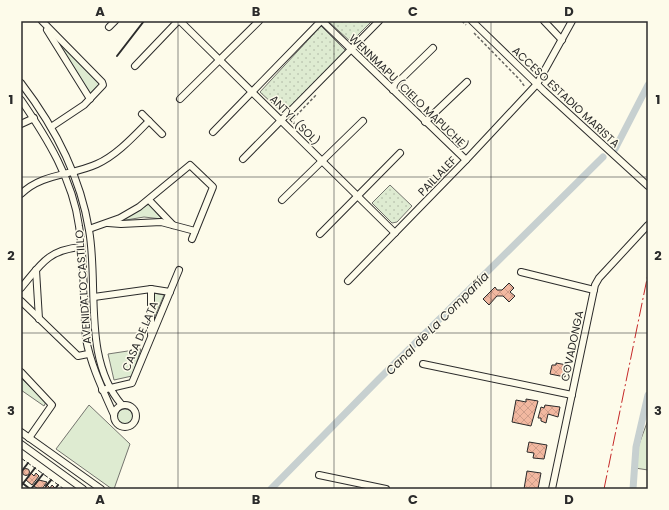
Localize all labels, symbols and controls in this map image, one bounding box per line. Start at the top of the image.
text: A [95,2,105,21]
text: B [252,2,261,21]
text: C [408,2,418,21]
text: D [564,2,574,21]
street label: WENNMAPU (CIELO MAPUCHE) [346,30,472,154]
street label: ACCESO ESTADIO MARISTA [509,43,624,152]
text: 1 [9,90,13,109]
text: 1 [656,90,660,109]
street label: ANTYL (SOL) [266,91,324,149]
street label: PAILLALEF [414,152,460,199]
street label: AVENIDA LO CASTILLO [71,229,95,345]
text: 2 [7,246,15,265]
text: 2 [654,246,662,265]
water label: Canal de La Compañía [381,267,493,379]
street label: CASA DE LATA [118,298,162,373]
street label: COVADONGA [557,308,587,383]
text: 3 [7,401,15,420]
text: 3 [654,401,662,420]
text: A [95,490,105,509]
text: B [252,490,261,509]
text: C [408,490,418,509]
text: D [564,490,574,509]

